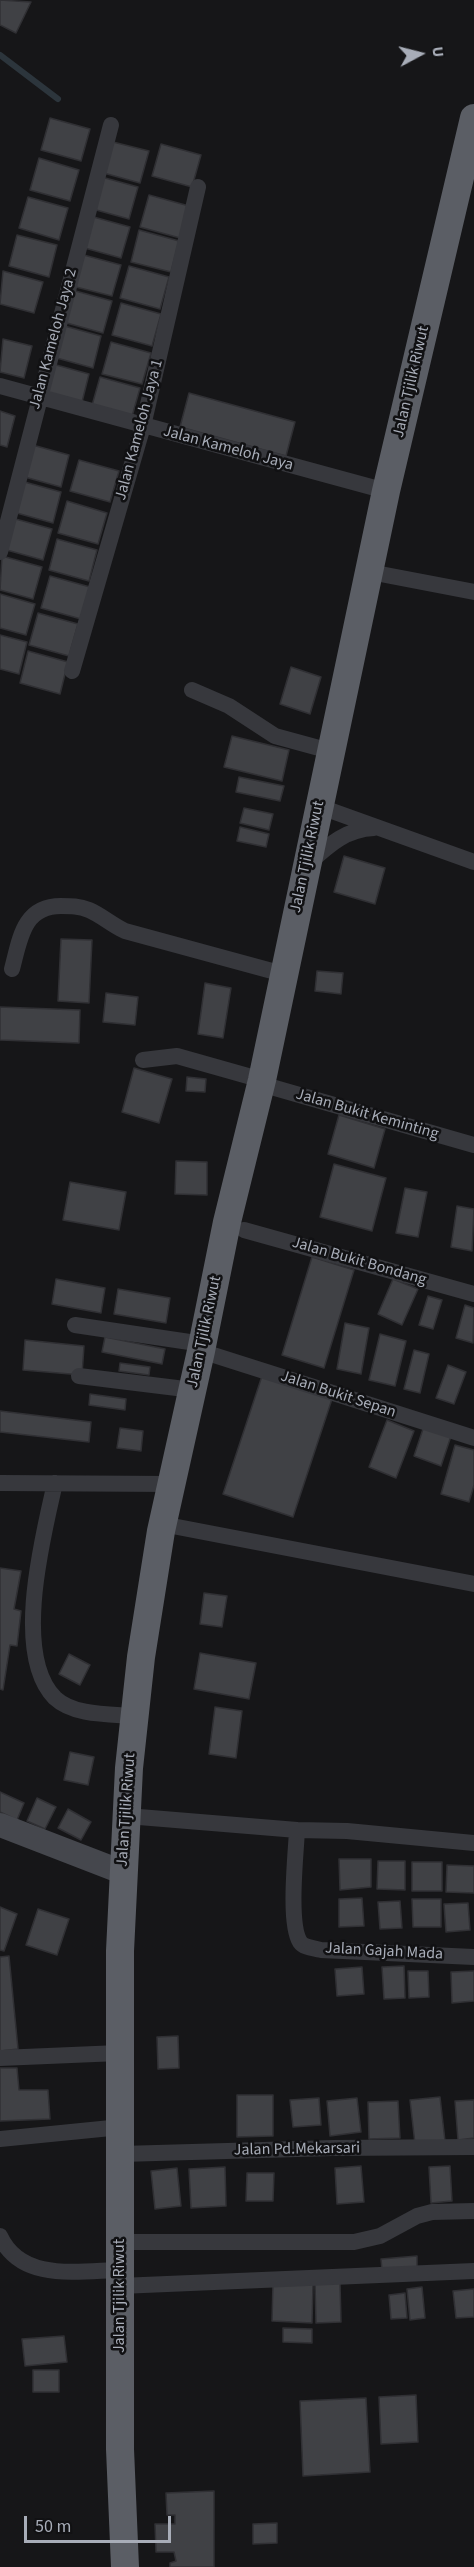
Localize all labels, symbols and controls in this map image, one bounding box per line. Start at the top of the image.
north arrow [390,24,450,84]
text: U [426,45,449,58]
street label: Jalan Kameloh Jaya 2 [26,266,82,412]
street label: Jalan Tjilik Riwut [390,324,434,440]
street label: Jalan Kameloh Jaya 1 [112,357,168,503]
street label: Jalan Kameloh Jaya [161,422,295,476]
street label: Jalan Tjilik Riwut [287,799,329,915]
street label: Jalan Bukit Keminting [293,1085,441,1145]
street label: Jalan Bukit Bondang [290,1234,428,1290]
street label: Jalan Tjilik Riwut [184,1274,226,1390]
street label: Jalan Bukit Sepan [278,1367,398,1423]
street label: Jalan Tjilik Riwut [113,1752,141,1868]
street label: Jalan Gajah Mada [324,1939,444,1965]
street label: Jalan Pd.Mekarsari [234,2139,360,2161]
street label: Jalan Tjilik Riwut [110,2239,130,2353]
scale bar [27,2504,174,2542]
text: 50 m [35,2514,71,2539]

